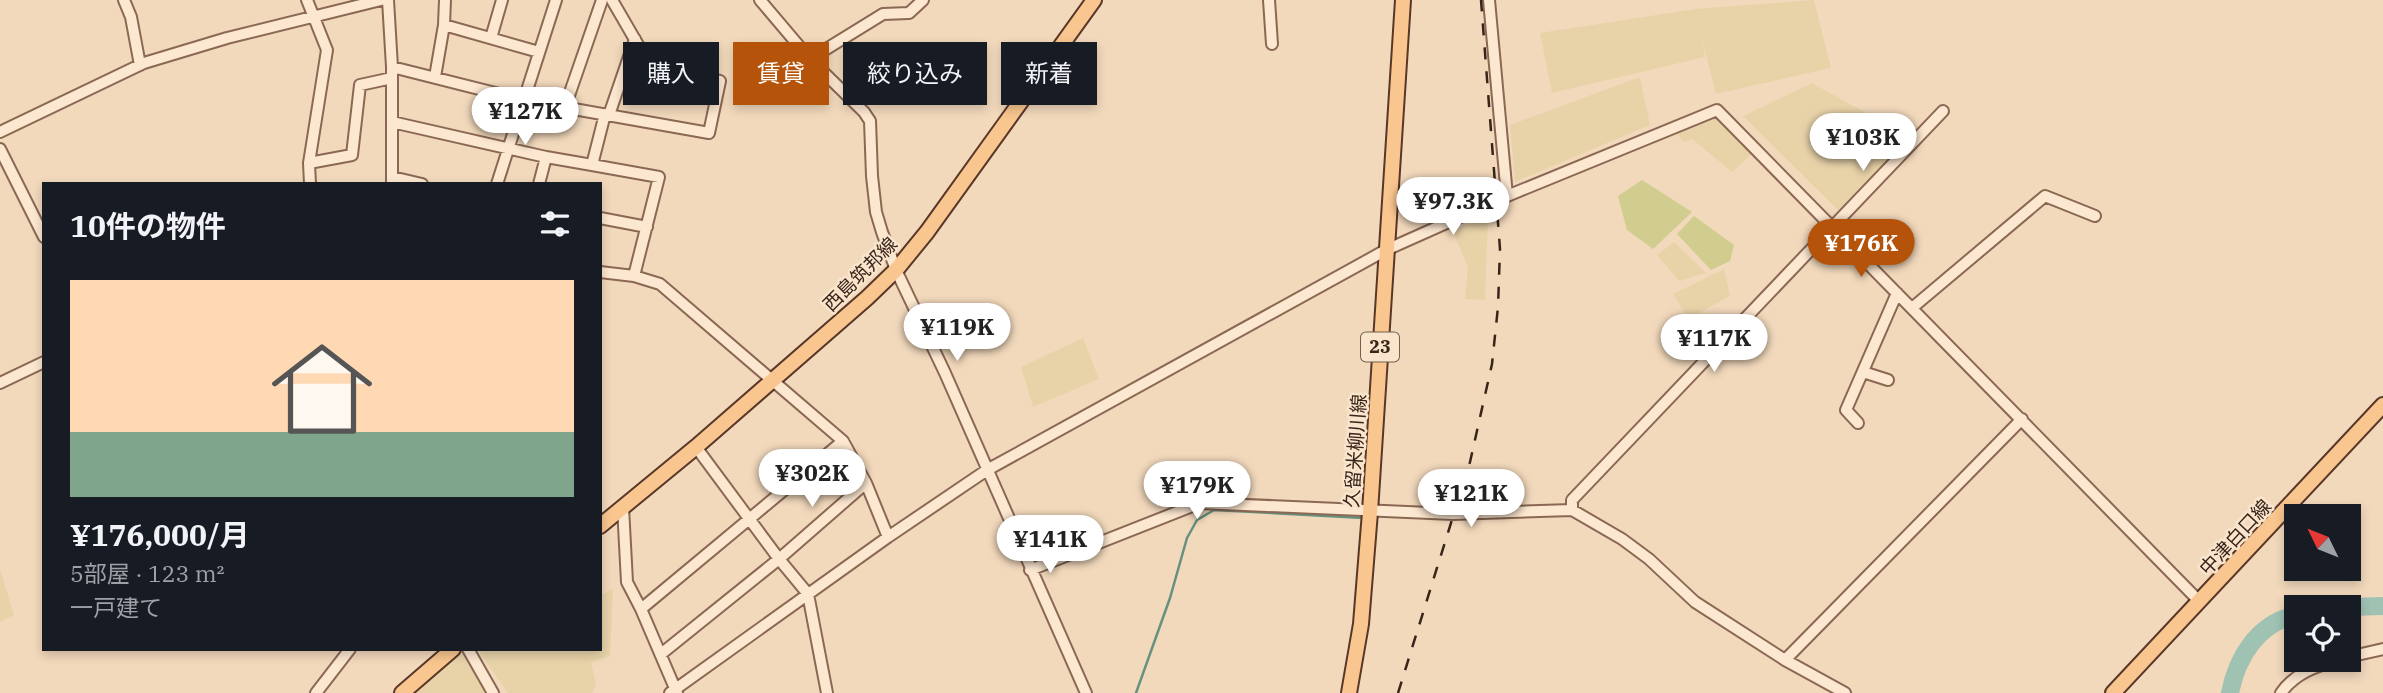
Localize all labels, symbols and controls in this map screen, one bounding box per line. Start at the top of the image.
chip: 購入 [623,42,719,105]
chip: 賃貸 [733,42,829,105]
chip: 絞り込み [843,42,987,105]
chip: 新着 [1001,42,1097,105]
pin: ¥127K [476,88,574,147]
text: ¥127K [488,95,562,125]
pin: ¥103K [1814,114,1912,173]
text: ¥103K [1826,121,1900,151]
pin: ¥97.3K [1396,177,1510,237]
text: ¥97.3K [1412,185,1494,215]
icon: filters [536,205,574,243]
text: 10件の物件 [70,206,226,245]
pin: ¥176K [1812,219,1910,279]
text: ¥176K [1824,227,1898,257]
street label: 西島筑邦線 [818,232,902,316]
pin: ¥119K [908,304,1006,363]
text: ¥119K [920,311,994,341]
pin: ¥117K [1665,314,1763,374]
text: ¥117K [1677,322,1751,352]
icon: home [259,326,385,452]
road number: 23 [1361,332,1399,362]
street label: 久留米柳川線 [1339,393,1371,509]
pin: ¥302K [763,449,861,509]
text: ¥302K [775,457,849,487]
pin: ¥179K [1148,462,1246,521]
text: ¥179K [1160,469,1234,499]
pin: ¥121K [1422,470,1520,529]
text: ¥121K [1434,477,1508,507]
street label: 中津白口線 [2194,494,2276,580]
north arrow [2284,504,2361,581]
map controls [2284,504,2361,672]
text: ¥176,000/月 [70,515,250,554]
pin: ¥141K [1001,516,1099,575]
text: ¥141K [1013,523,1087,553]
text: 5部屋 · 123 m² [70,558,225,588]
text: 一戸建て [70,592,162,622]
button: locate [2284,595,2361,672]

